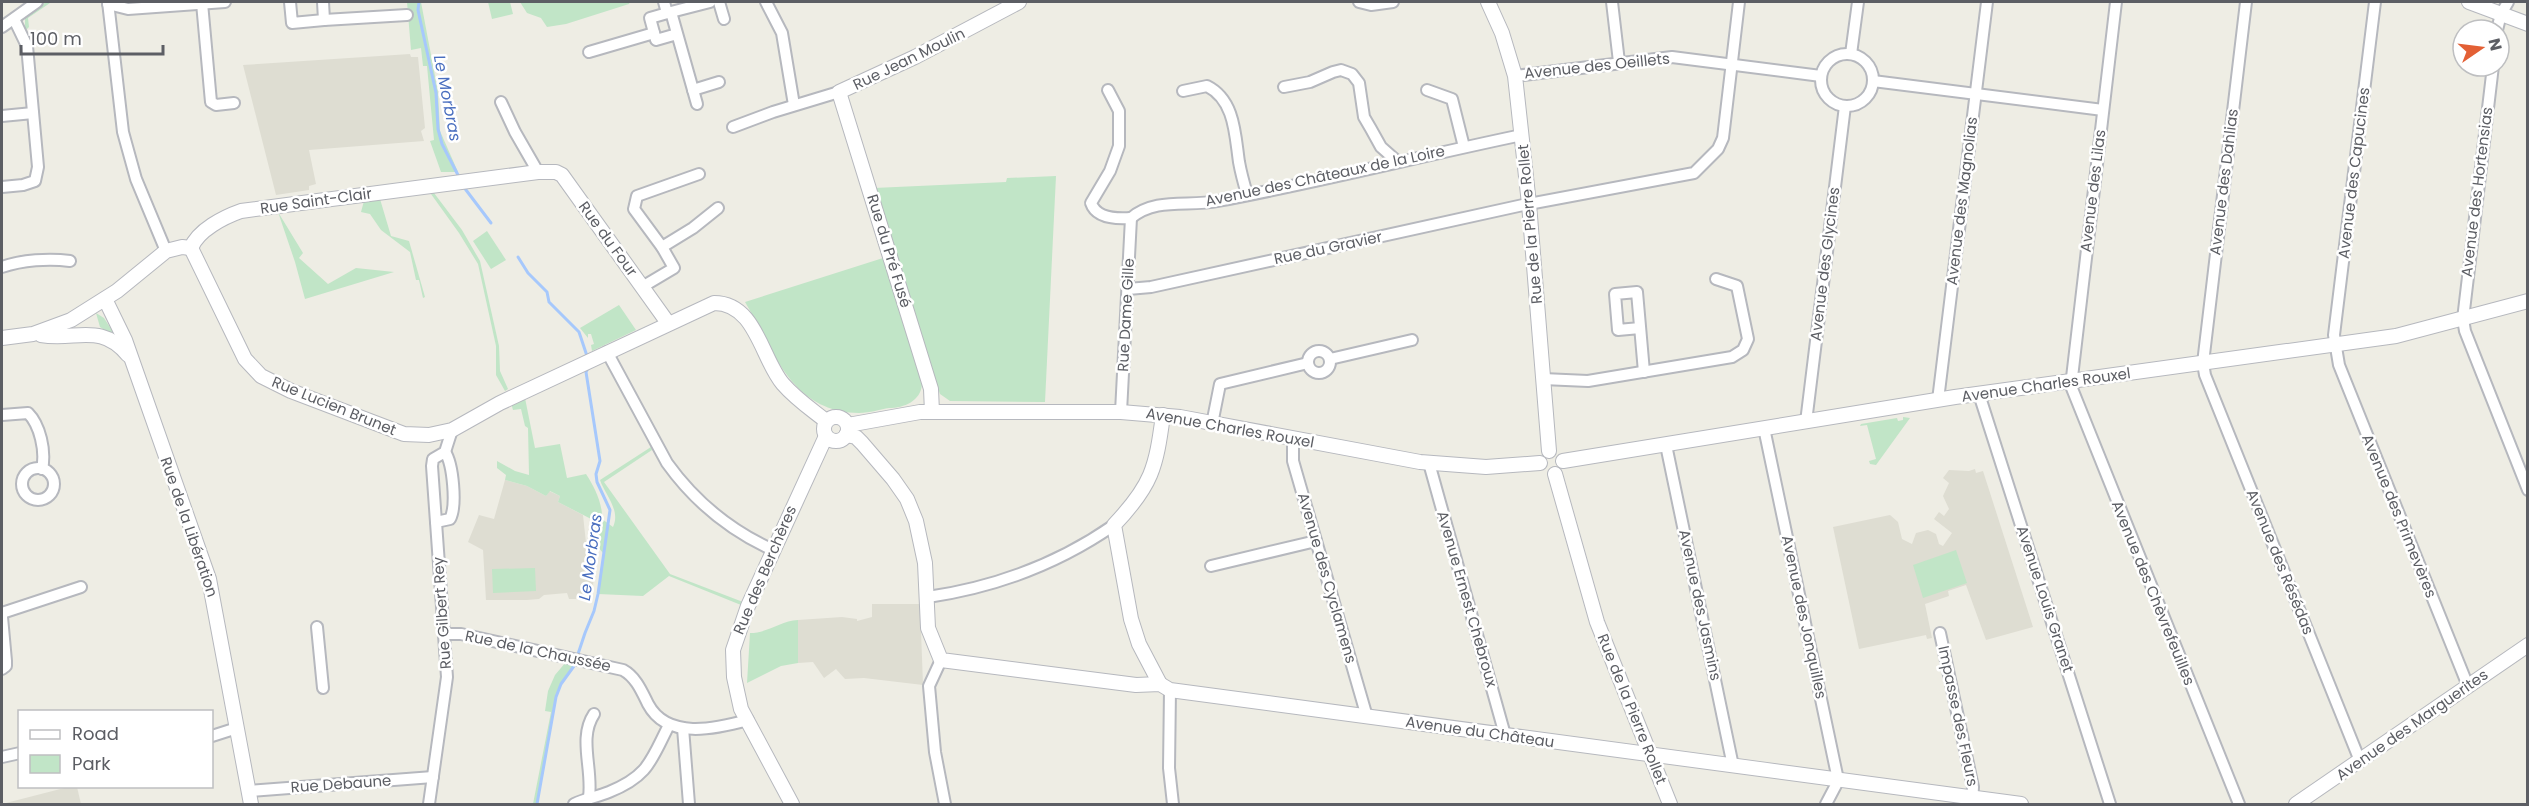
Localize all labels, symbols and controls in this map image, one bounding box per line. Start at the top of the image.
scale bar [21,18,164,56]
north arrow [2451,18,2511,78]
street label: Rue Jean Moulin [849,22,968,95]
text: 100 m [30,26,82,51]
text: N [2482,36,2508,53]
street label: Avenue des Oeillets [1523,47,1671,84]
water label: Le Morbras [428,53,467,143]
street label: Avenue des Capucines [2333,86,2374,260]
street label: Avenue des Hortensias [2456,106,2497,278]
street label: Avenue des Dahlias [2204,107,2243,256]
street label: Avenue des Magnolias [1941,115,1982,286]
street label: Avenue des Lilas [2075,128,2110,253]
street label: Avenue des Châteaux de la Loire [1203,140,1447,211]
street label: Rue de la Pierre Rollet [1512,143,1547,305]
street label: Rue Saint-Clair [259,182,374,219]
street label: Avenue des Glycines [1805,186,1844,342]
street label: Rue du Pré Fusé [862,192,917,310]
street label: Rue du Four [574,197,643,281]
street label: Rue du Gravier [1272,226,1384,269]
street label: Rue Dame Gille [1112,258,1139,372]
street label: Avenue Charles Rouxel [1960,362,2132,407]
street label: Rue Lucien Brunet [269,371,400,440]
street label: Avenue Charles Rouxel [1144,402,1316,453]
street label: Avenue des Primevères [2357,431,2442,601]
street label: Rue de la Libération [156,454,223,600]
street label: Avenue des Résédas [2242,486,2319,638]
street label: Avenue des Cyclamens [1293,490,1362,666]
street label: Avenue des Chèvrefeuilles [2107,497,2200,688]
street label: Rue des Berchères [728,502,801,637]
street label: Avenue Ernest Chebroux [1432,508,1503,689]
water label: Le Morbras [573,512,608,602]
street label: Avenue Louis Granet [2012,523,2079,675]
street label: Avenue des Jasmins [1674,527,1727,683]
street label: Avenue des Jonquilles [1777,533,1832,701]
street label: Rue Gilbert Rey [427,556,456,670]
street label: Rue de la Chaussée [463,625,613,676]
street label: Rue de la Pierre Rollet [1593,631,1672,787]
street label: Impasse des Fleurs [1933,644,1984,788]
street label: Avenue des Marguerites [2331,664,2492,785]
legend [18,710,213,788]
street label: Avenue du Château [1404,711,1556,752]
text: Road [72,721,119,746]
text: Park [72,751,111,776]
street label: Rue Debaune [290,770,392,797]

